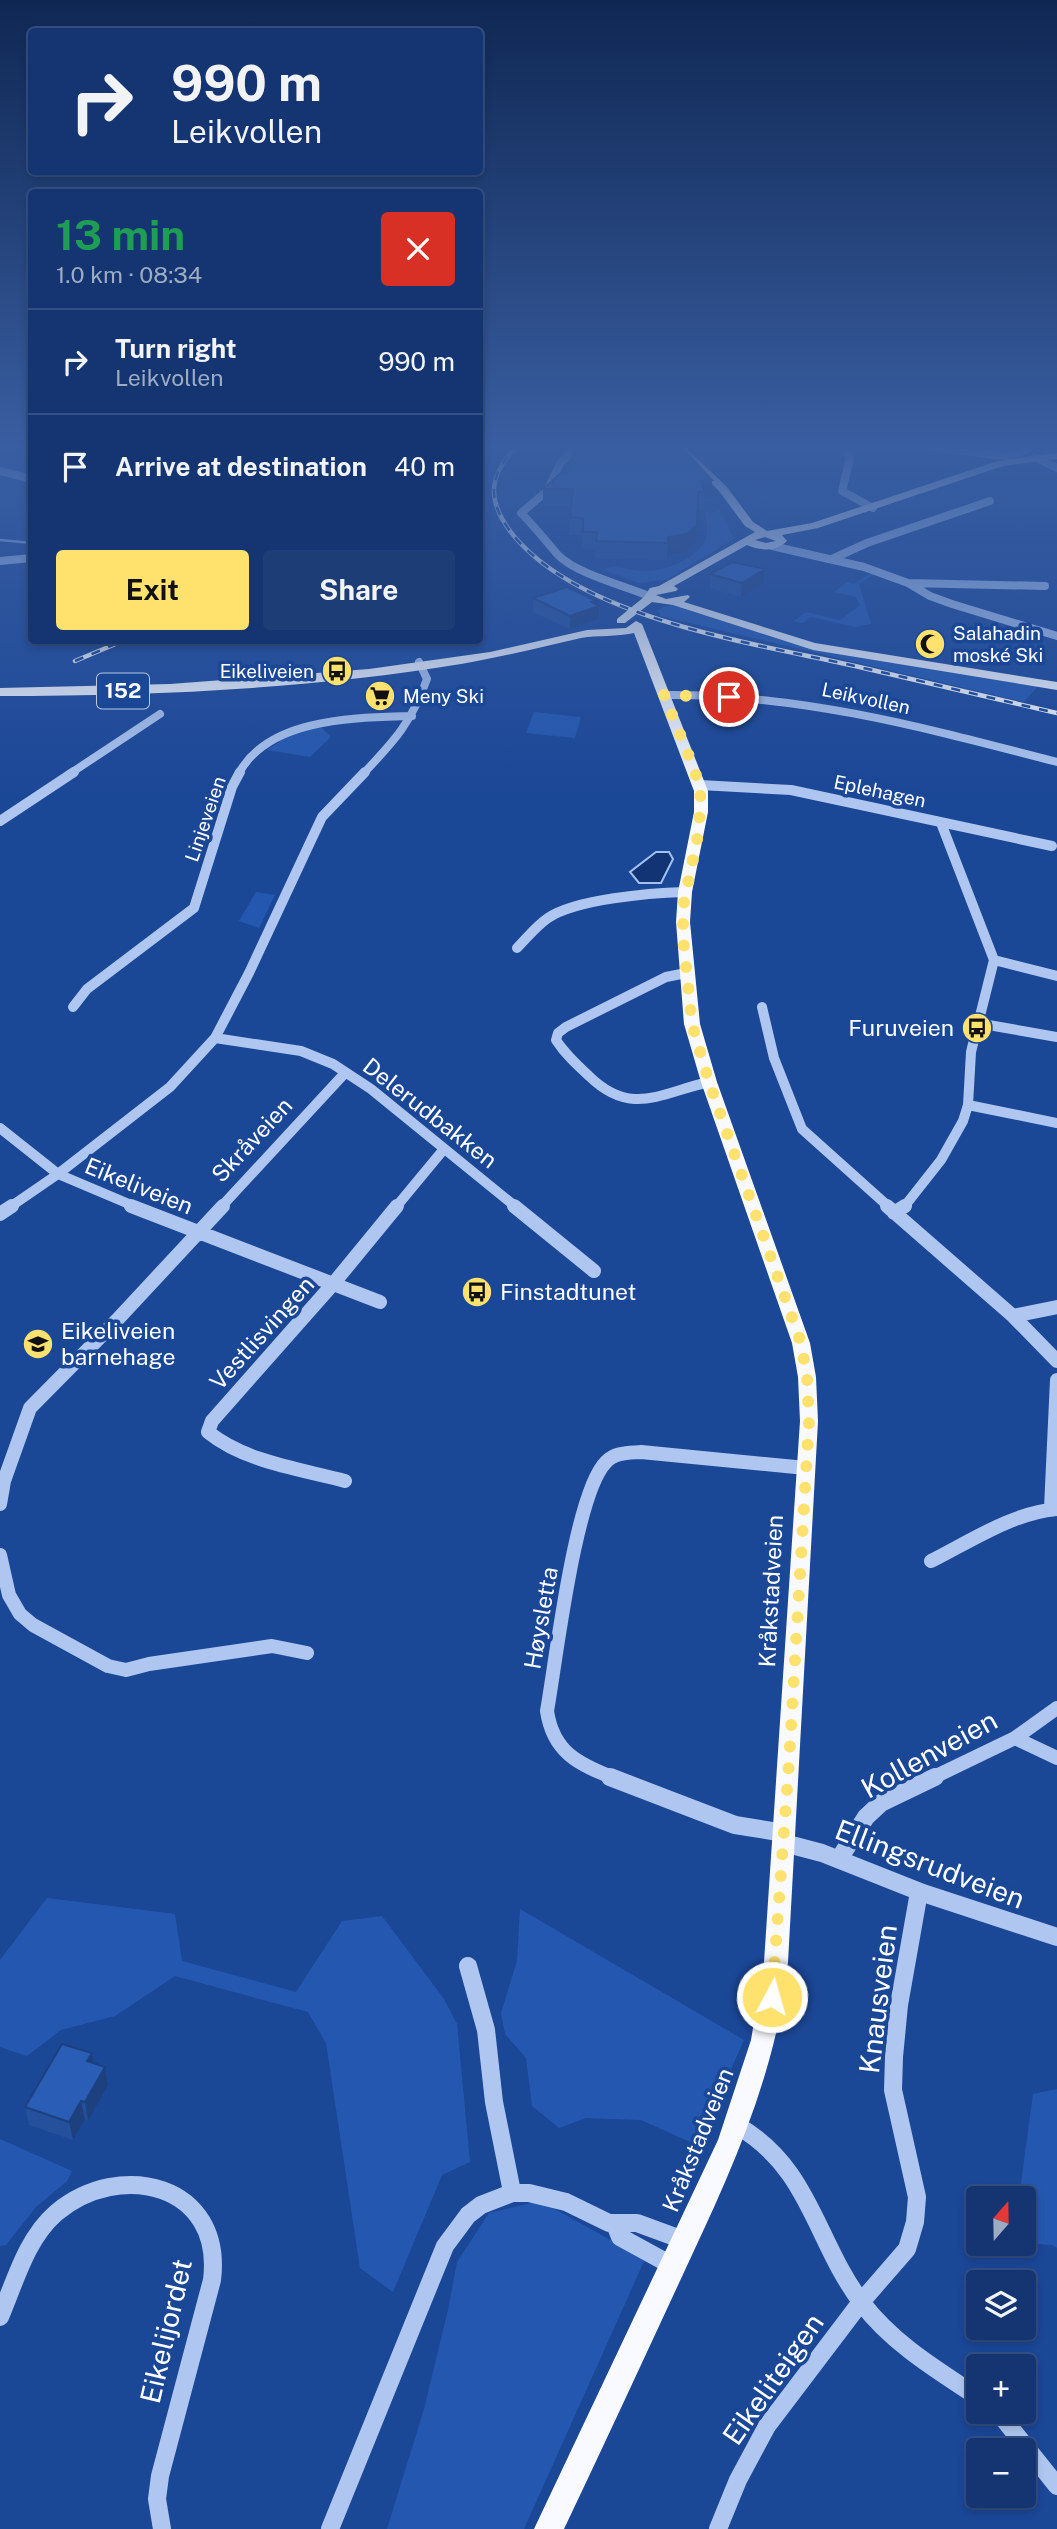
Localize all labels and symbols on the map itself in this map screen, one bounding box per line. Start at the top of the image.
place label: Salahadin moské Ski [953,622,1043,666]
mosque icon: Salahadin moské Ski [913,627,947,661]
bus stop icon: Eikeliveien [320,654,354,688]
place label: Eikeliveien [220,660,314,682]
pin [699,667,759,727]
road number: 152 [97,674,149,708]
street label: Leikvollen [820,678,912,718]
supermarket icon: Meny Ski [363,679,397,713]
place label: Meny Ski [403,685,484,707]
street label: Eplehagen [832,771,928,811]
street label: Linjeveien [180,773,230,865]
bus stop icon: Furuveien [960,1011,994,1045]
place label: Furuveien [848,1014,954,1041]
street label: Delerudbakken [358,1052,503,1173]
street label: Skråveien [206,1092,298,1187]
street label: Eikeliveien [81,1152,197,1219]
street label: Vestlisvingen [204,1271,319,1395]
bus stop icon: Finstadtunet [460,1275,494,1309]
place label: Finstadtunet [500,1278,636,1305]
place label: Eikeliveien barnehage [61,1317,176,1370]
school or university icon: Eikeliveien barnehage [21,1327,55,1361]
street label: Kråkstadveien [753,1514,788,1668]
street label: Høysletta [518,1565,563,1671]
street label: Kollenveien [855,1703,1002,1804]
street label: Ellingsrudveien [831,1812,1030,1915]
street label: Knausveien [852,1923,903,2075]
position arrow [735,1960,809,2034]
street label: Kråkstadveien [656,2064,739,2216]
north arrow [966,2186,1036,2256]
street label: Eikelijordet [133,2256,198,2406]
street label: Eikeliteigen [715,2307,830,2451]

